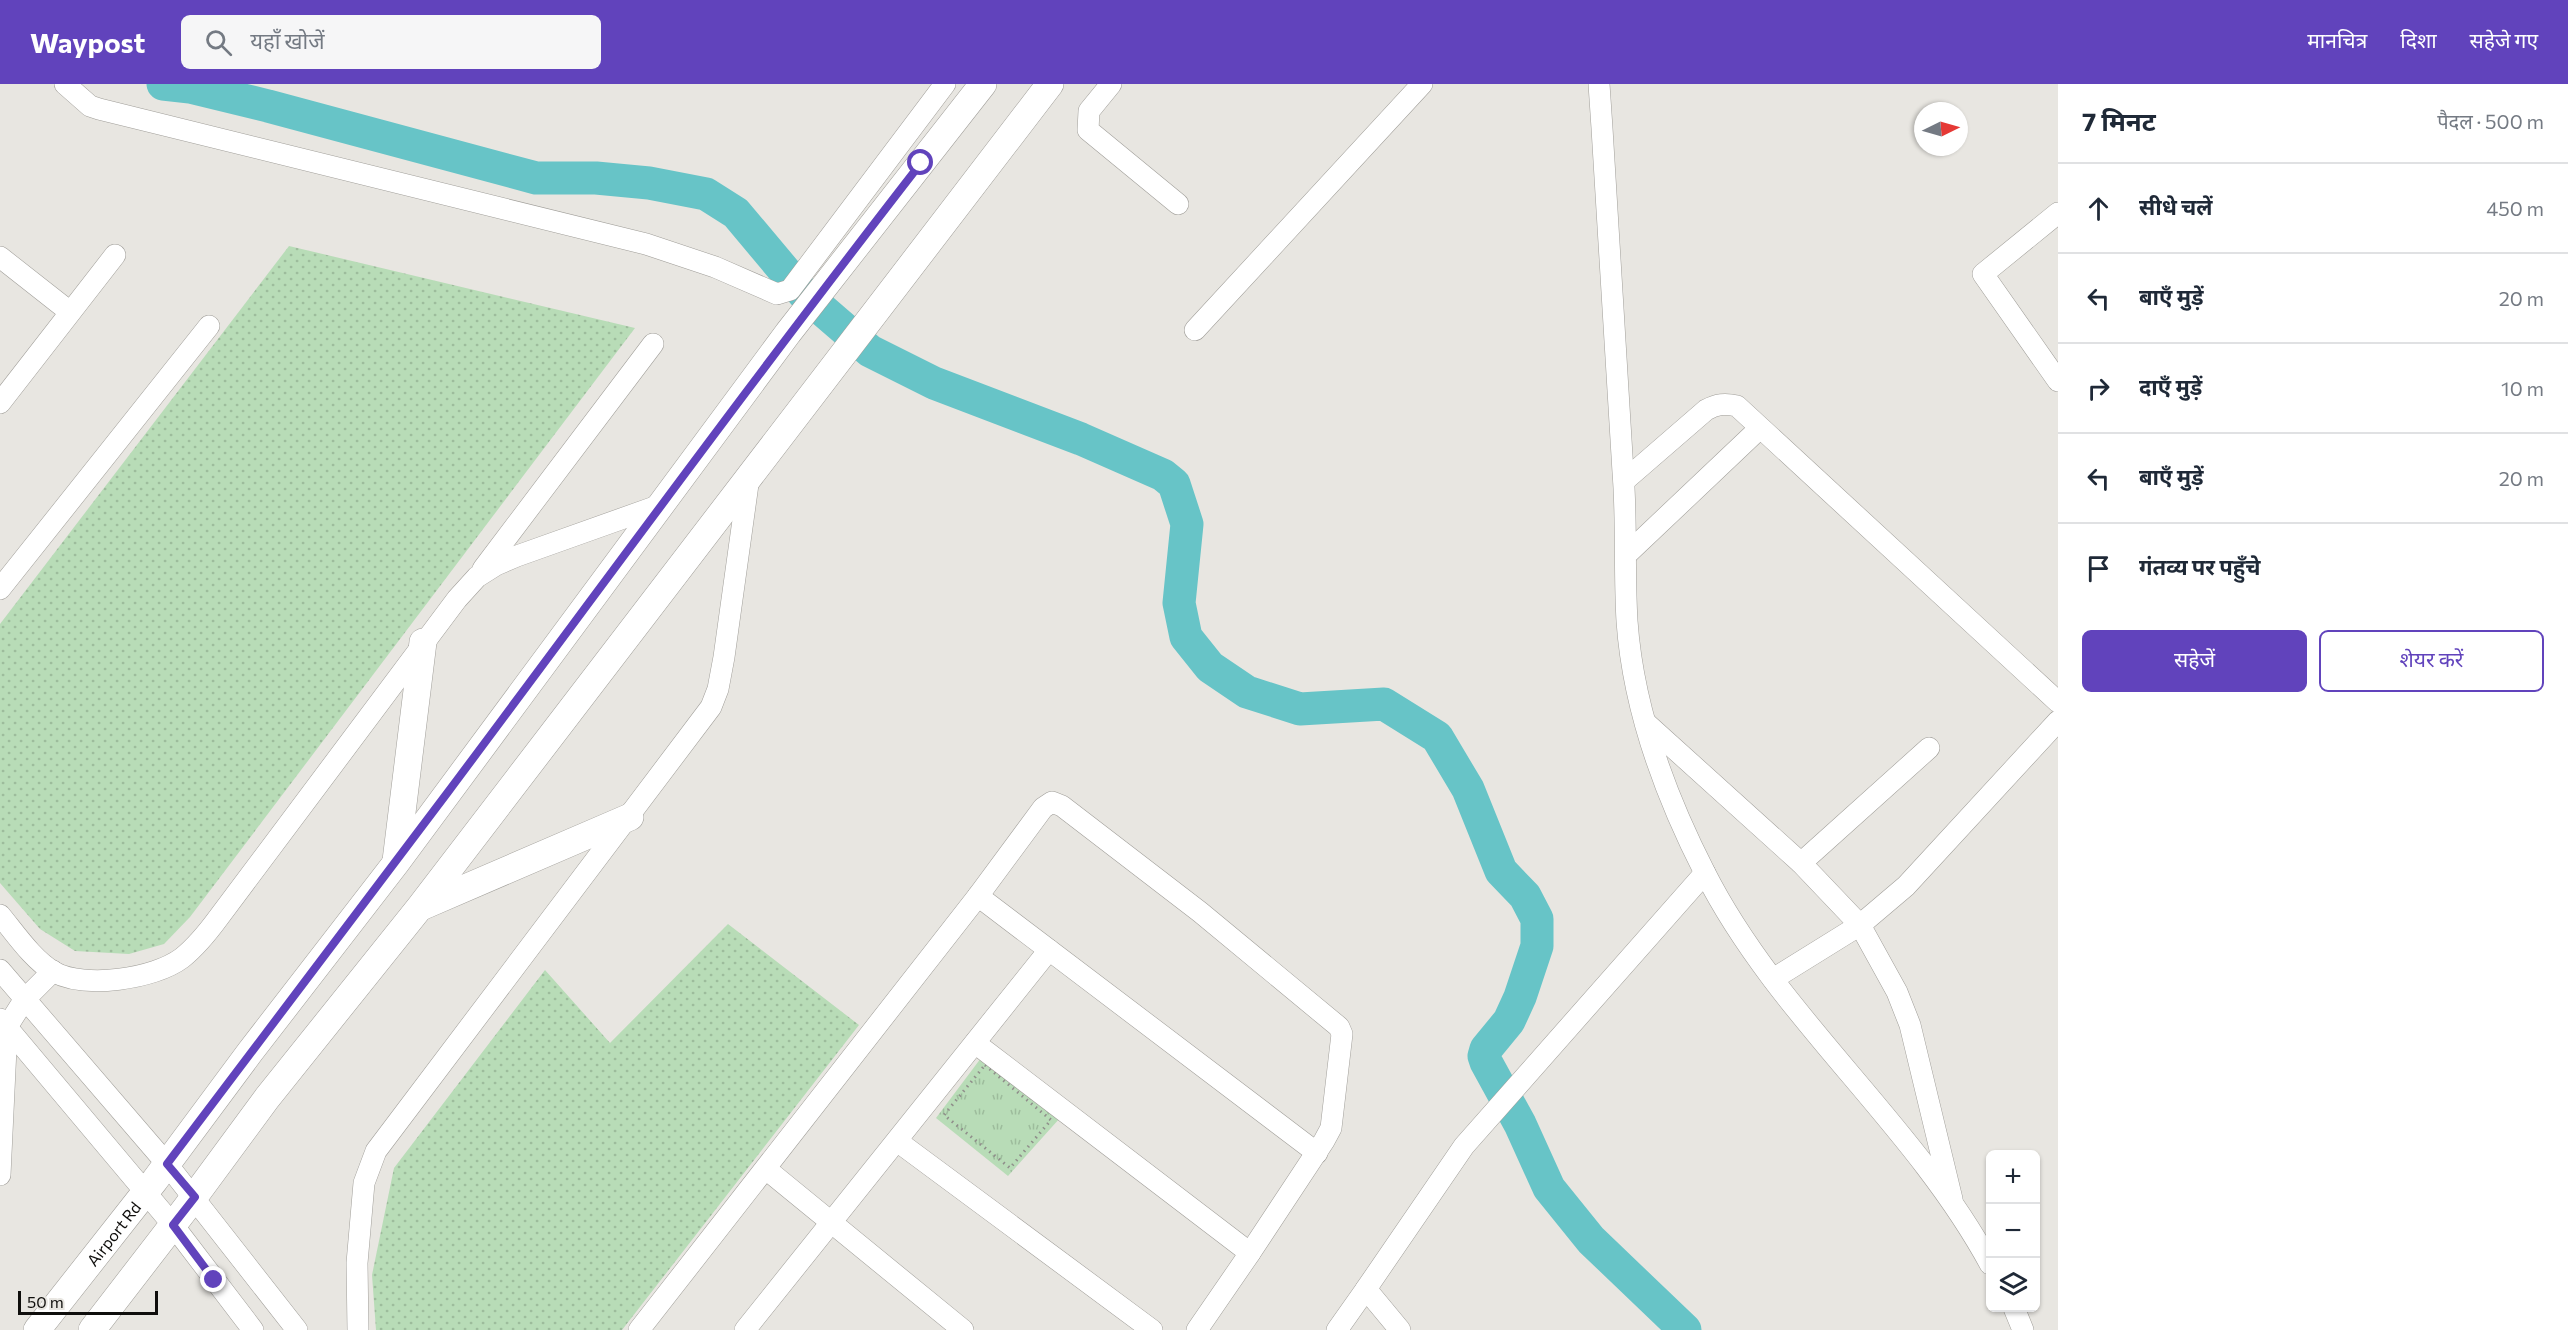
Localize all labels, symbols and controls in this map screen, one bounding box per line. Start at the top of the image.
search box [181,15,601,69]
text: Waypost [30,25,145,59]
icon: search [202,26,235,59]
text: यहाँ खोजें [250,27,325,54]
text: मानचित्र [2307,27,2367,52]
text: दिशा [2400,27,2437,52]
text: सहेजे गए [2470,27,2538,52]
north arrow [1914,102,1968,156]
text: 7 मिनट [2082,105,2156,136]
text: पैदल · 500 m [2437,109,2544,133]
route start [907,149,933,175]
icon: ahead [2082,192,2115,225]
text: सीधे चलें [2139,193,2213,220]
text: 450 m [2486,196,2544,220]
icon: left [2082,282,2115,315]
text: बाएँ मुड़ें [2139,283,2204,310]
text: 20 m [2499,286,2544,310]
icon: right [2082,372,2115,405]
text: दाएँ मुड़ें [2139,373,2202,400]
text: 10 m [2501,376,2544,400]
icon: left [2082,462,2115,495]
text: बाएँ मुड़ें [2139,463,2204,490]
text: 20 m [2499,466,2544,490]
icon: arrive [2082,552,2115,585]
text: गंतव्य पर पहुँचे [2139,553,2261,580]
button: सहेजें [2082,630,2307,692]
button: शेयर करें [2319,630,2544,692]
map controls [1986,1150,2040,1312]
button: + [1986,1150,2040,1204]
street label: Airport Rd [82,1198,144,1269]
button: − [1986,1204,2040,1258]
button: layers [1986,1258,2040,1312]
route end [200,1266,226,1292]
scale bar [18,1288,158,1316]
text: 50 m [27,1292,64,1311]

